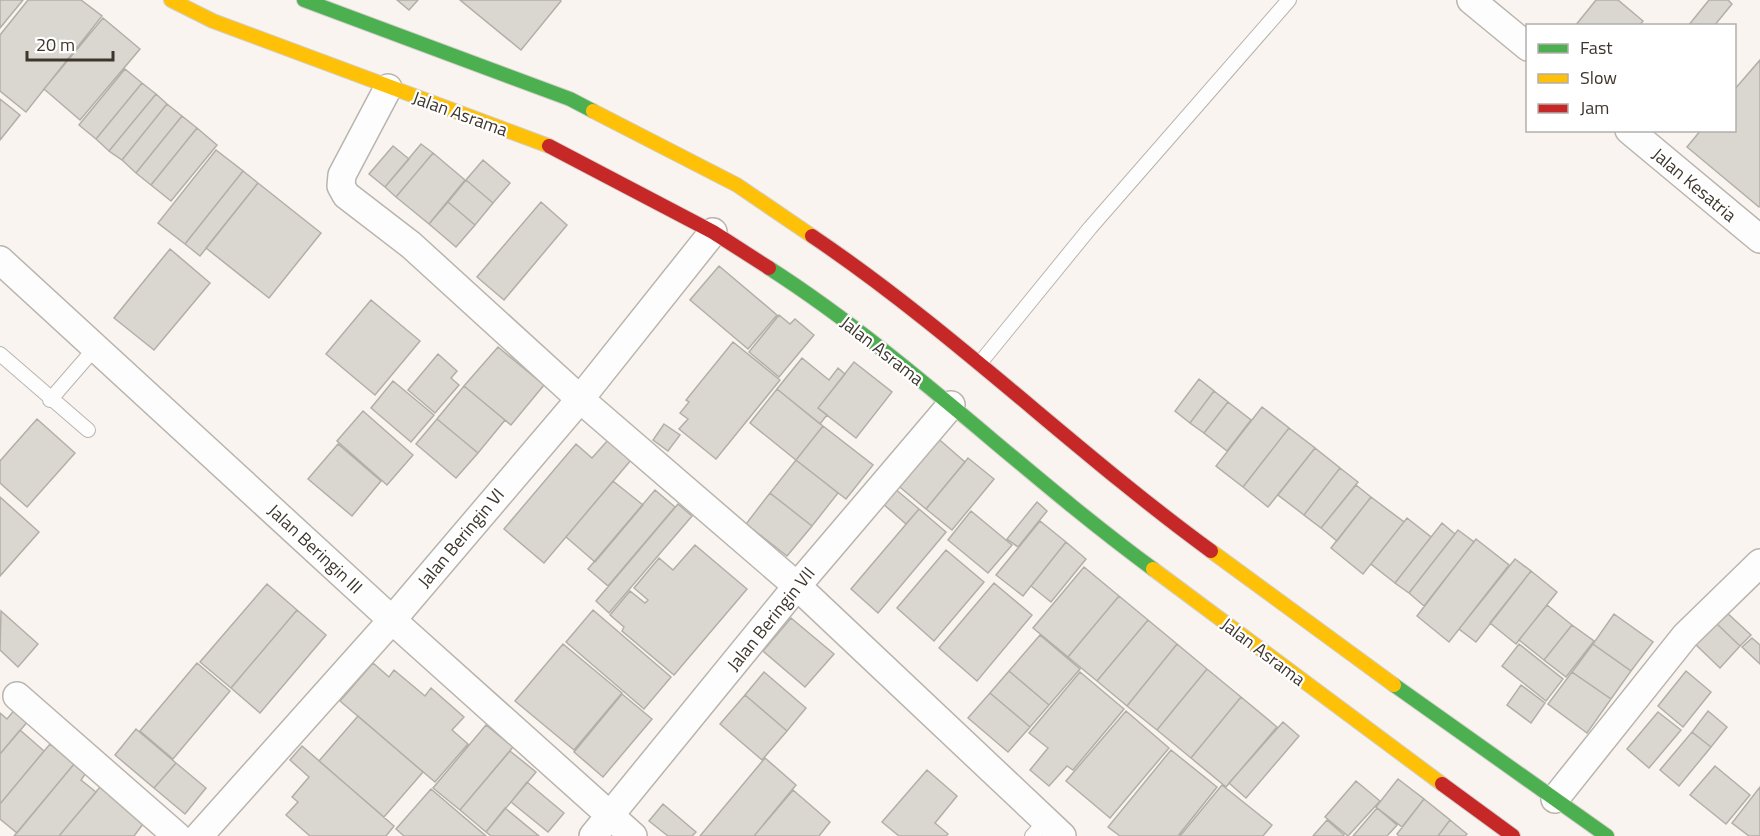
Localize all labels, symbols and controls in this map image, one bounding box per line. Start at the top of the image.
scale bar [27,24,112,62]
legend [1526,24,1736,132]
text: 20 m [36,31,75,58]
text: Fast [1580,34,1613,61]
text: Slow [1580,64,1617,91]
street label: Jalan Asrama [409,84,512,143]
text: Jam [1580,94,1609,121]
street label: Jalan Kesatria [1646,141,1742,228]
street label: Jalan Asrama [835,309,930,392]
street label: Jalan Beringin VI [411,482,510,593]
street label: Jalan Beringin III [262,497,369,600]
street label: Jalan Beringin VII [720,561,821,677]
street label: Jalan Asrama [1215,611,1311,692]

